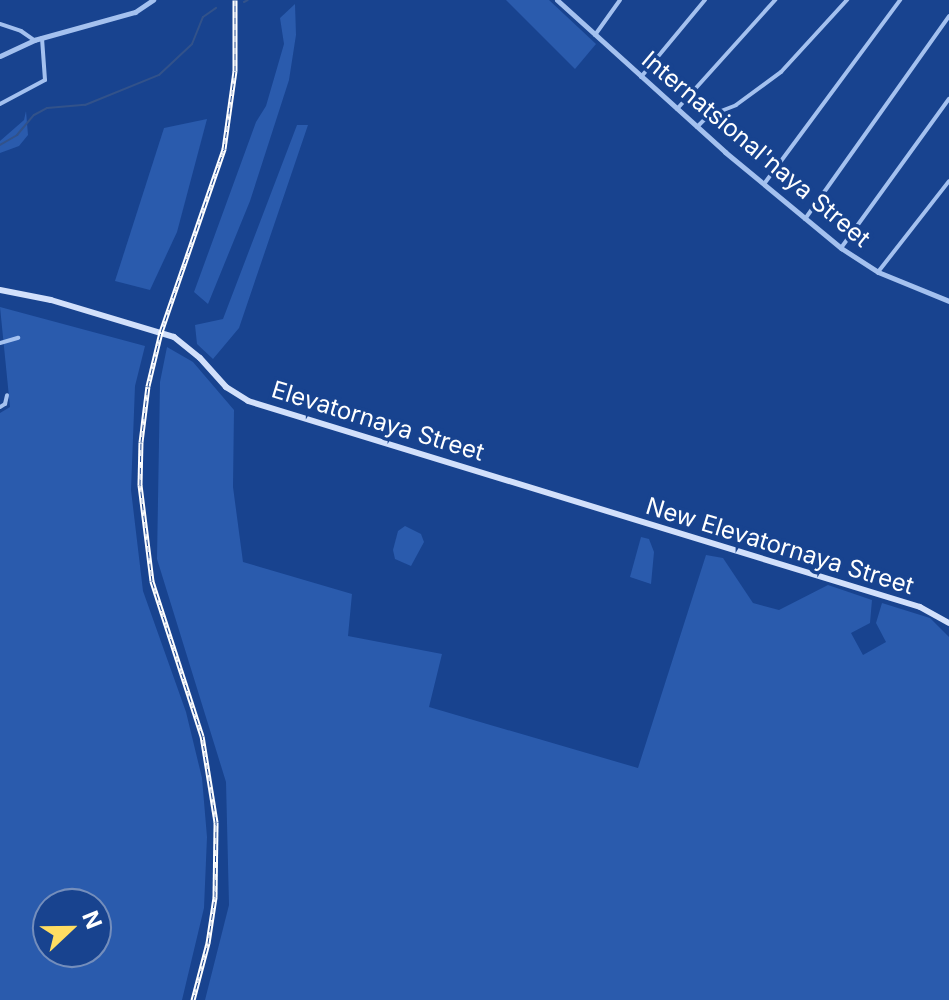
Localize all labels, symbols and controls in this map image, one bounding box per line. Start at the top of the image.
street label: Internatsional'naya Street [636,45,876,253]
street label: Elevatornaya Street [268,375,488,467]
street label: New Elevatornaya Street [643,491,917,601]
north arrow [32,888,112,968]
text: N [77,907,108,932]

